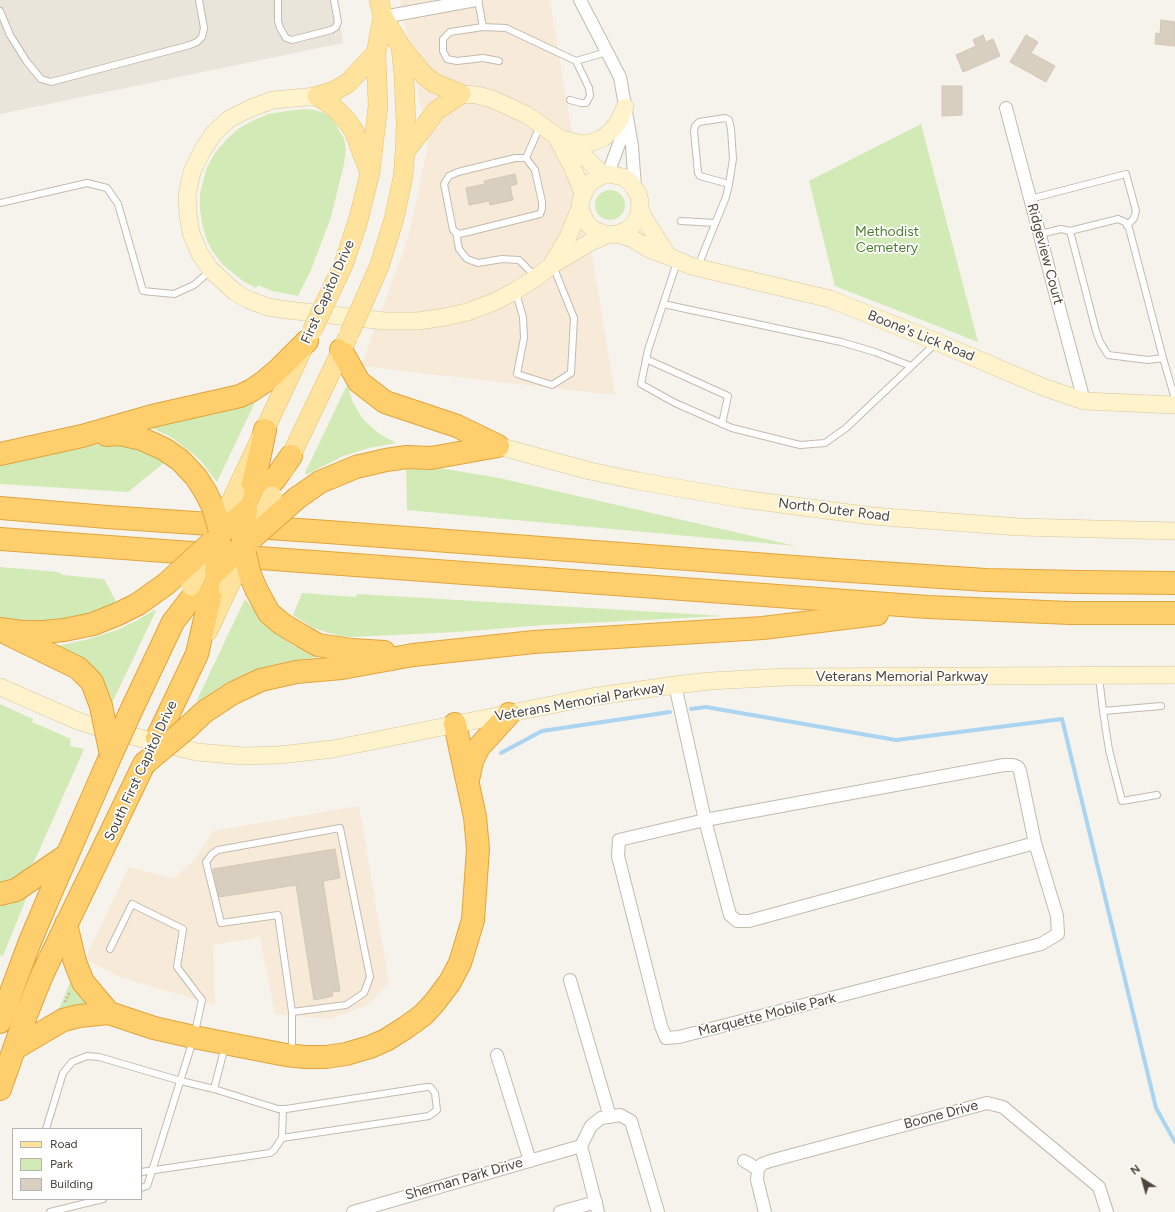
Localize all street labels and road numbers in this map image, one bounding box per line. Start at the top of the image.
street label: Ridgeview Court [1023,201,1067,307]
street label: First Capitol Drive [298,237,358,347]
street label: Boone's Lick Road [865,307,977,365]
street label: North Outer Road [777,495,891,525]
street label: Veterans Memorial Parkway [816,669,988,685]
street label: Veterans Memorial Parkway [494,679,666,725]
street label: South First Capitol Drive [101,698,181,844]
street label: Marquette Mobile Park [696,990,838,1040]
street label: Boone Drive [902,1097,980,1133]
street label: Sherman Park Drive [403,1154,525,1204]

